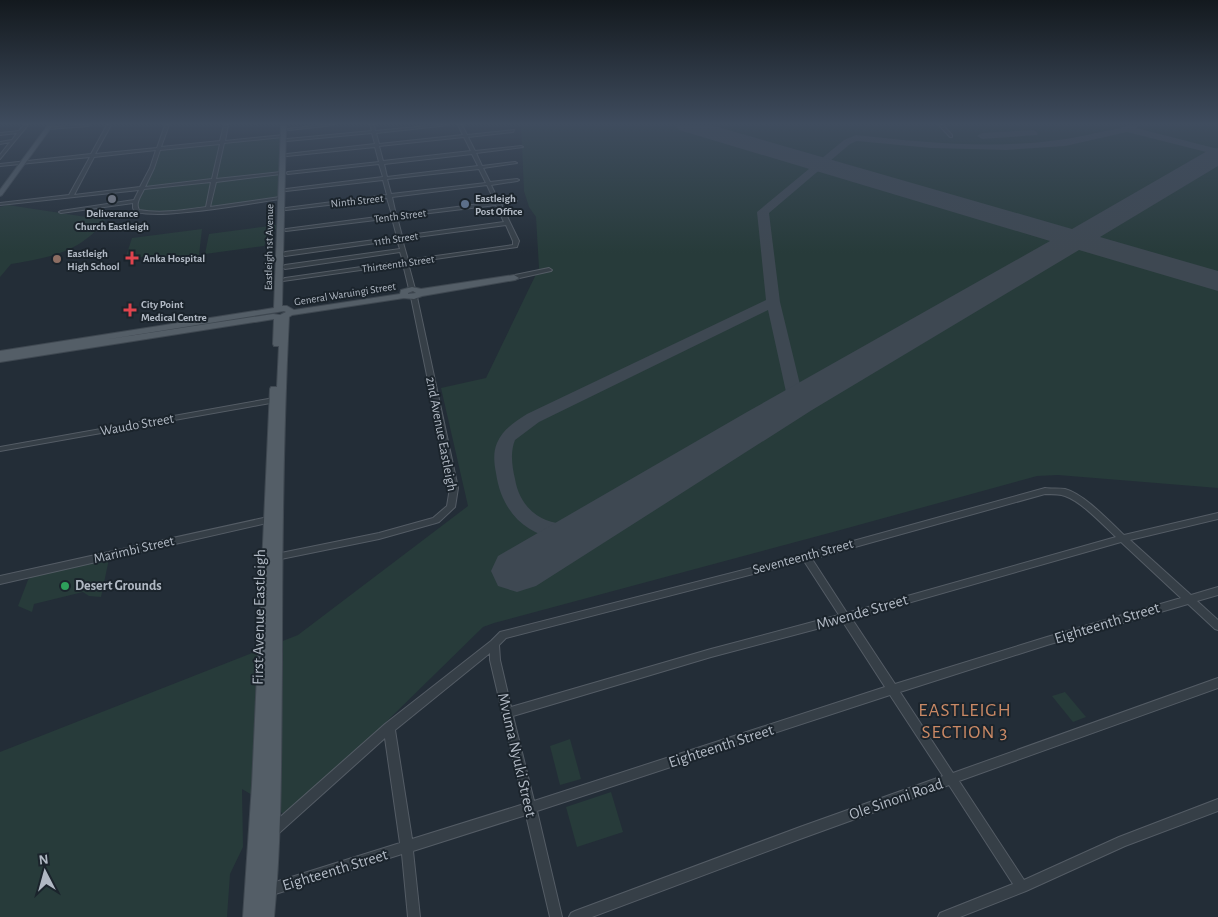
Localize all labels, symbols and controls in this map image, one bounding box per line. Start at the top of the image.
marker: Deliverance Church Eastleigh [106,193,118,205]
street label: Ninth Street [330,193,384,209]
place label: Eastleigh Post Office [475,193,522,217]
marker: Eastleigh Post Office [459,198,471,210]
street label: Eastleigh 1st Avenue [263,204,275,290]
street label: Tenth Street [373,207,427,225]
place label: Deliverance Church Eastleigh [75,208,149,232]
street label: 11th Street [373,230,419,248]
place label: Eastleigh High School [67,248,120,272]
marker: Anka Hospital [125,251,139,265]
marker: Eastleigh High School [51,253,63,265]
place label: Anka Hospital [143,253,205,264]
street label: Thirteenth Street [361,253,436,275]
street label: General Waruingi Street [293,280,397,307]
place label: City Point Medical Centre [141,299,207,323]
marker: City Point Medical Centre [123,303,137,317]
street label: 2nd Avenue Eastleigh [423,376,459,492]
street label: Waudo Street [99,412,176,438]
street label: Marimbi Street [92,534,176,566]
street label: Seventeenth Street [751,537,855,577]
street label: First Avenue Eastleigh [250,549,268,685]
place label: Desert Grounds [75,579,162,593]
marker: Desert Grounds [59,580,71,592]
street label: Mwende Street [814,591,910,633]
street label: Eighteenth Street [1052,599,1162,647]
street label: Mvuma Nyuki Street [494,691,539,819]
district label: EASTLEIGH SECTION 3 [918,701,1012,742]
street label: Eighteenth Street [667,722,775,770]
street label: Ole Sinoni Road [847,775,945,823]
street label: Eighteenth Street [280,846,390,894]
north arrow [20,847,70,897]
text: N [38,853,49,868]

